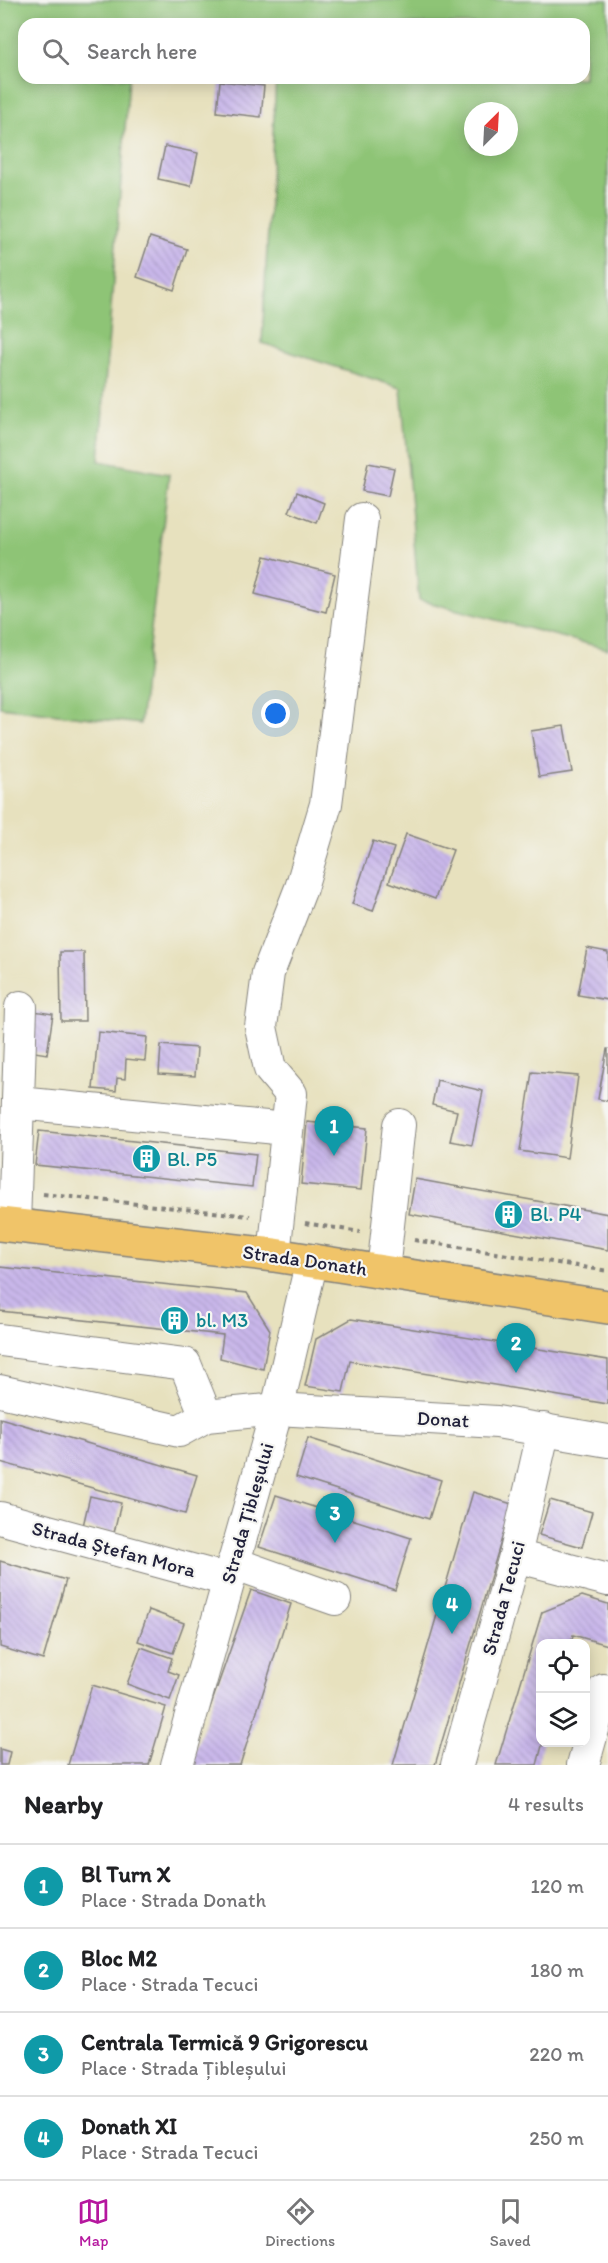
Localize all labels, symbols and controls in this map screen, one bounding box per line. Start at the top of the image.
search box [18,18,590,84]
icon: search [39,35,72,68]
text: Search here [87,38,197,65]
north arrow [464,102,518,156]
your location [261,699,290,728]
pin: 1 [314,1106,354,1156]
building icon: Bl. P5 [130,1143,162,1175]
place label: Bl. P5 [167,1147,217,1171]
building icon: Bl. P4 [493,1198,525,1230]
place label: Bl. P4 [530,1202,581,1226]
street label: Strada Donath [241,1239,369,1281]
building icon: bl. M3 [159,1304,191,1336]
place label: bl. M3 [196,1308,248,1332]
pin: 2 [496,1324,536,1373]
street label: Donat [416,1406,470,1432]
street label: Strada Țibleșului [215,1440,279,1586]
pin: 3 [316,1494,354,1543]
street label: Strada Ștefan Mora [30,1516,199,1583]
street label: Strada Tecuci [476,1538,530,1658]
pin: 4 [432,1584,472,1634]
map controls [536,1639,590,1747]
button: locate [536,1639,590,1693]
button: layers [536,1693,590,1747]
text: Nearby [24,1788,103,1820]
text: 4 results [508,1792,584,1816]
text: Bl Turn X [81,1861,171,1888]
text: 1 [39,1874,48,1898]
text: 120 m [531,1874,584,1898]
text: Place · Strada Donath [81,1888,266,1912]
text: Bloc M2 [81,1945,157,1972]
text: 2 [38,1958,49,1982]
text: 180 m [530,1958,584,1982]
text: Place · Strada Tecuci [81,1972,258,1996]
text: Centrala Termică 9 Grigorescu [81,2029,368,2056]
text: 3 [38,2042,49,2066]
text: 220 m [529,2042,584,2066]
text: Place · Strada Țibleșului [81,2056,286,2080]
text: Donath XI [81,2113,177,2140]
text: 4 [37,2126,50,2150]
text: 250 m [529,2126,584,2150]
text: Place · Strada Tecuci [81,2140,258,2164]
tab: Map [77,2195,110,2250]
tab: Directions [265,2195,335,2250]
tab: Saved [490,2195,531,2250]

